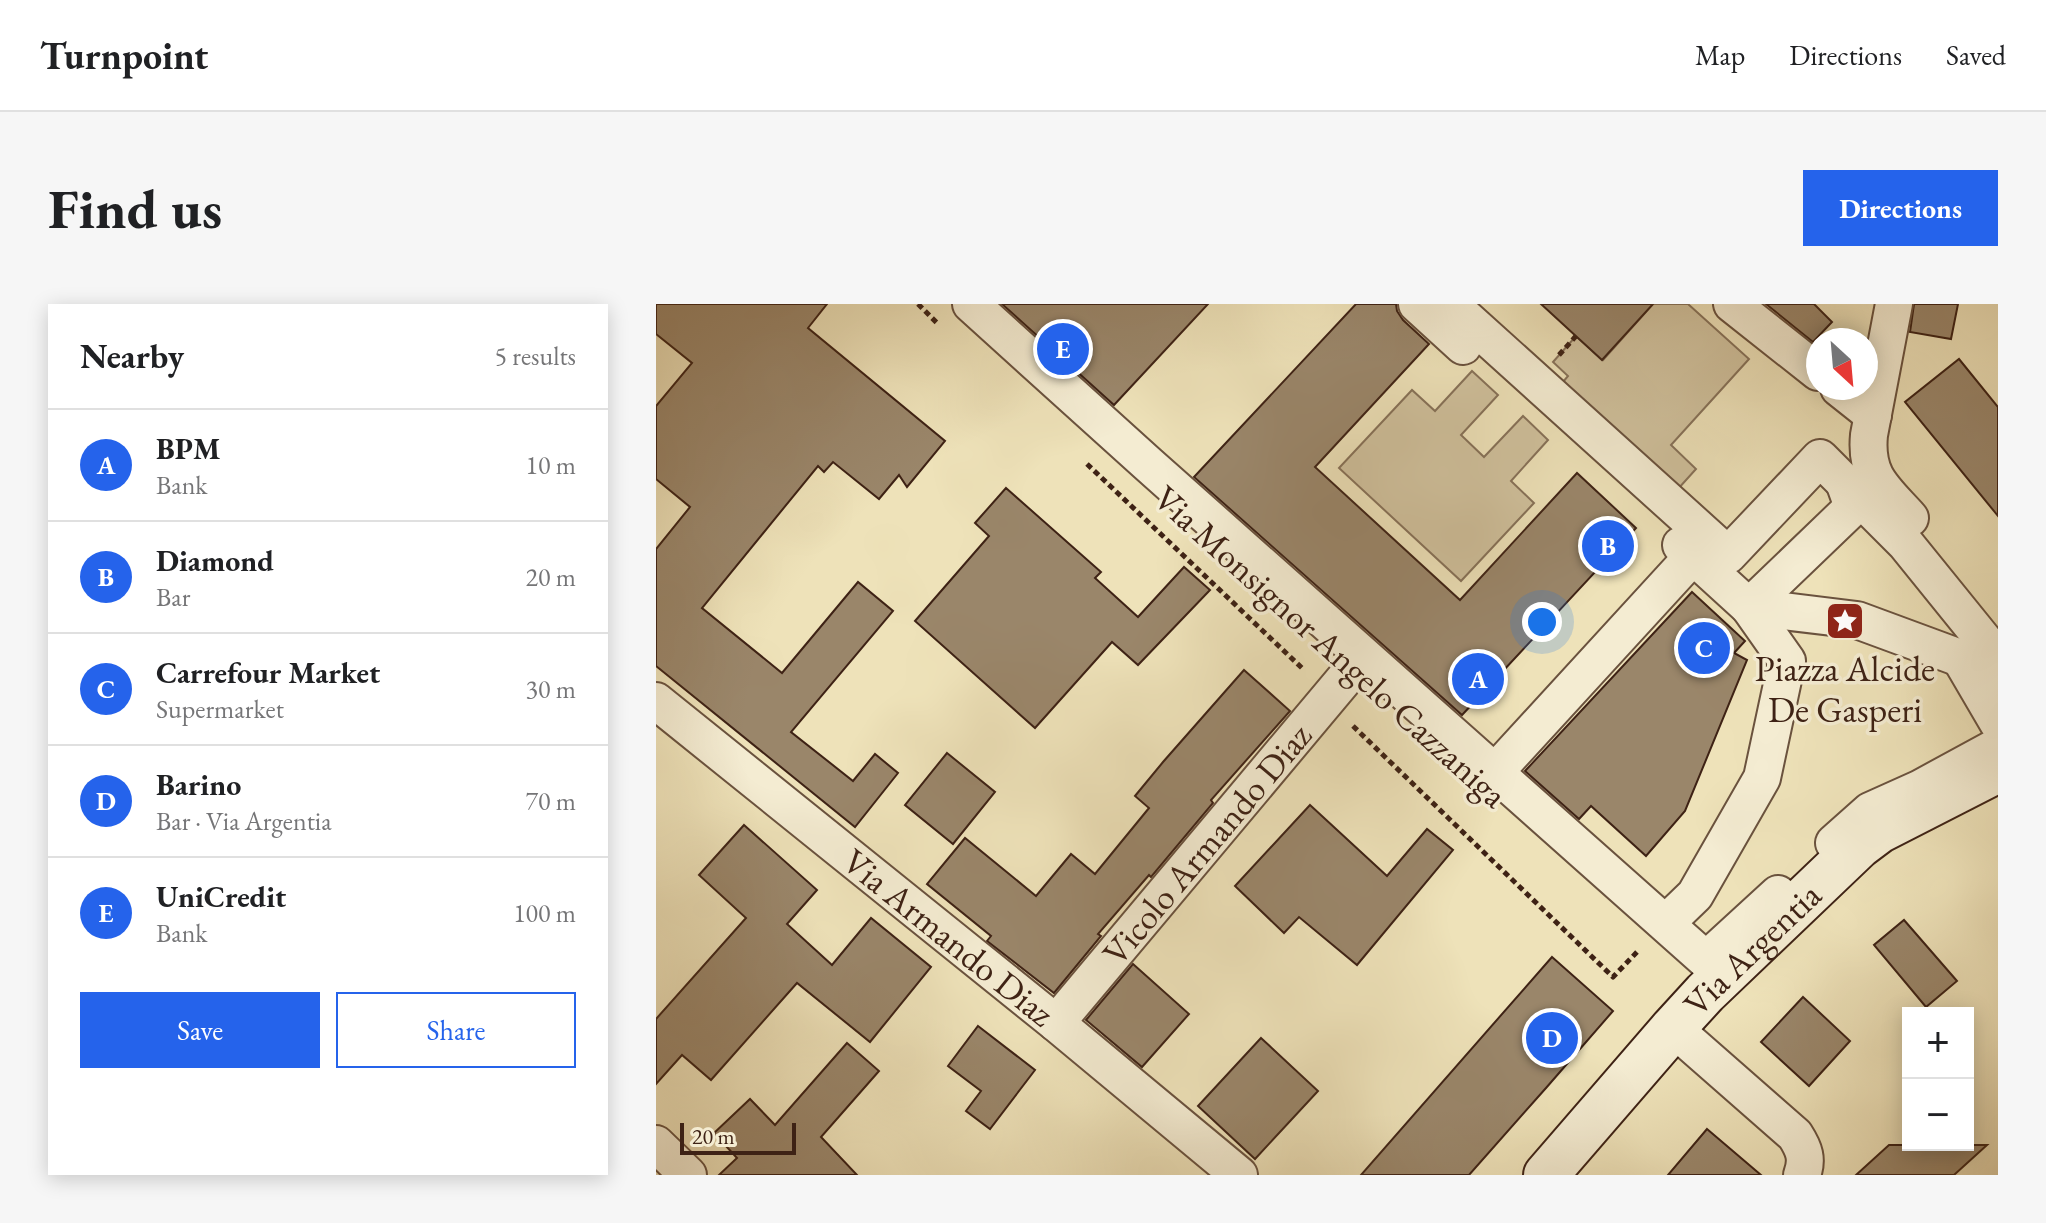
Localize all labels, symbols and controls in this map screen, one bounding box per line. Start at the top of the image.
text: Turnpoint [40,31,208,80]
text: Map [1695,37,1745,73]
text: Directions [1789,37,1902,73]
text: Saved [1946,37,2006,73]
button: Directions [1803,170,1998,246]
text: Find us [48,172,222,245]
pin: E [1037,319,1089,379]
north arrow [1806,328,1878,400]
text: Nearby [80,334,184,378]
text: 5 results [495,339,576,373]
text: BPM [156,429,221,468]
text: A [97,448,115,482]
text: 10 m [526,448,576,482]
text: Bank [156,468,208,502]
street label: Via Monsignor Angelo Cazzaniga [1145,476,1517,816]
pin: B [1582,516,1634,576]
text: Diamond [156,541,274,580]
text: B [98,560,114,594]
text: 20 m [526,560,576,594]
text: Bar [156,580,190,614]
place icon: Piazza Alcide De Gasperi [1824,600,1866,642]
your location [1522,602,1562,642]
pin: C [1678,618,1730,678]
place label: Piazza Alcide De Gasperi [1755,645,1935,733]
pin: A [1452,649,1504,709]
text: Carrefour Market [156,653,380,692]
text: C [97,672,115,706]
text: 30 m [526,672,576,706]
text: Supermarket [156,692,284,726]
street label: Vicolo Armando Diaz [1092,713,1322,975]
text: Barino [156,765,241,804]
text: D [96,784,116,818]
text: 70 m [526,784,576,818]
text: Bar · Via Argentia [156,804,332,838]
street label: Via Armando Diaz [833,838,1064,1037]
street label: Via Argentia [1673,871,1832,1026]
text: UniCredit [156,877,286,916]
text: E [99,896,113,930]
text: 100 m [513,896,576,930]
text: Bank [156,916,208,950]
button: Save [80,992,320,1068]
button: Share [336,992,576,1068]
map controls [1902,1007,1974,1151]
button: + [1902,1007,1974,1079]
pin: D [1526,1008,1578,1068]
button: − [1902,1079,1974,1151]
scale bar [680,1119,796,1155]
text: 20 m [692,1122,735,1151]

